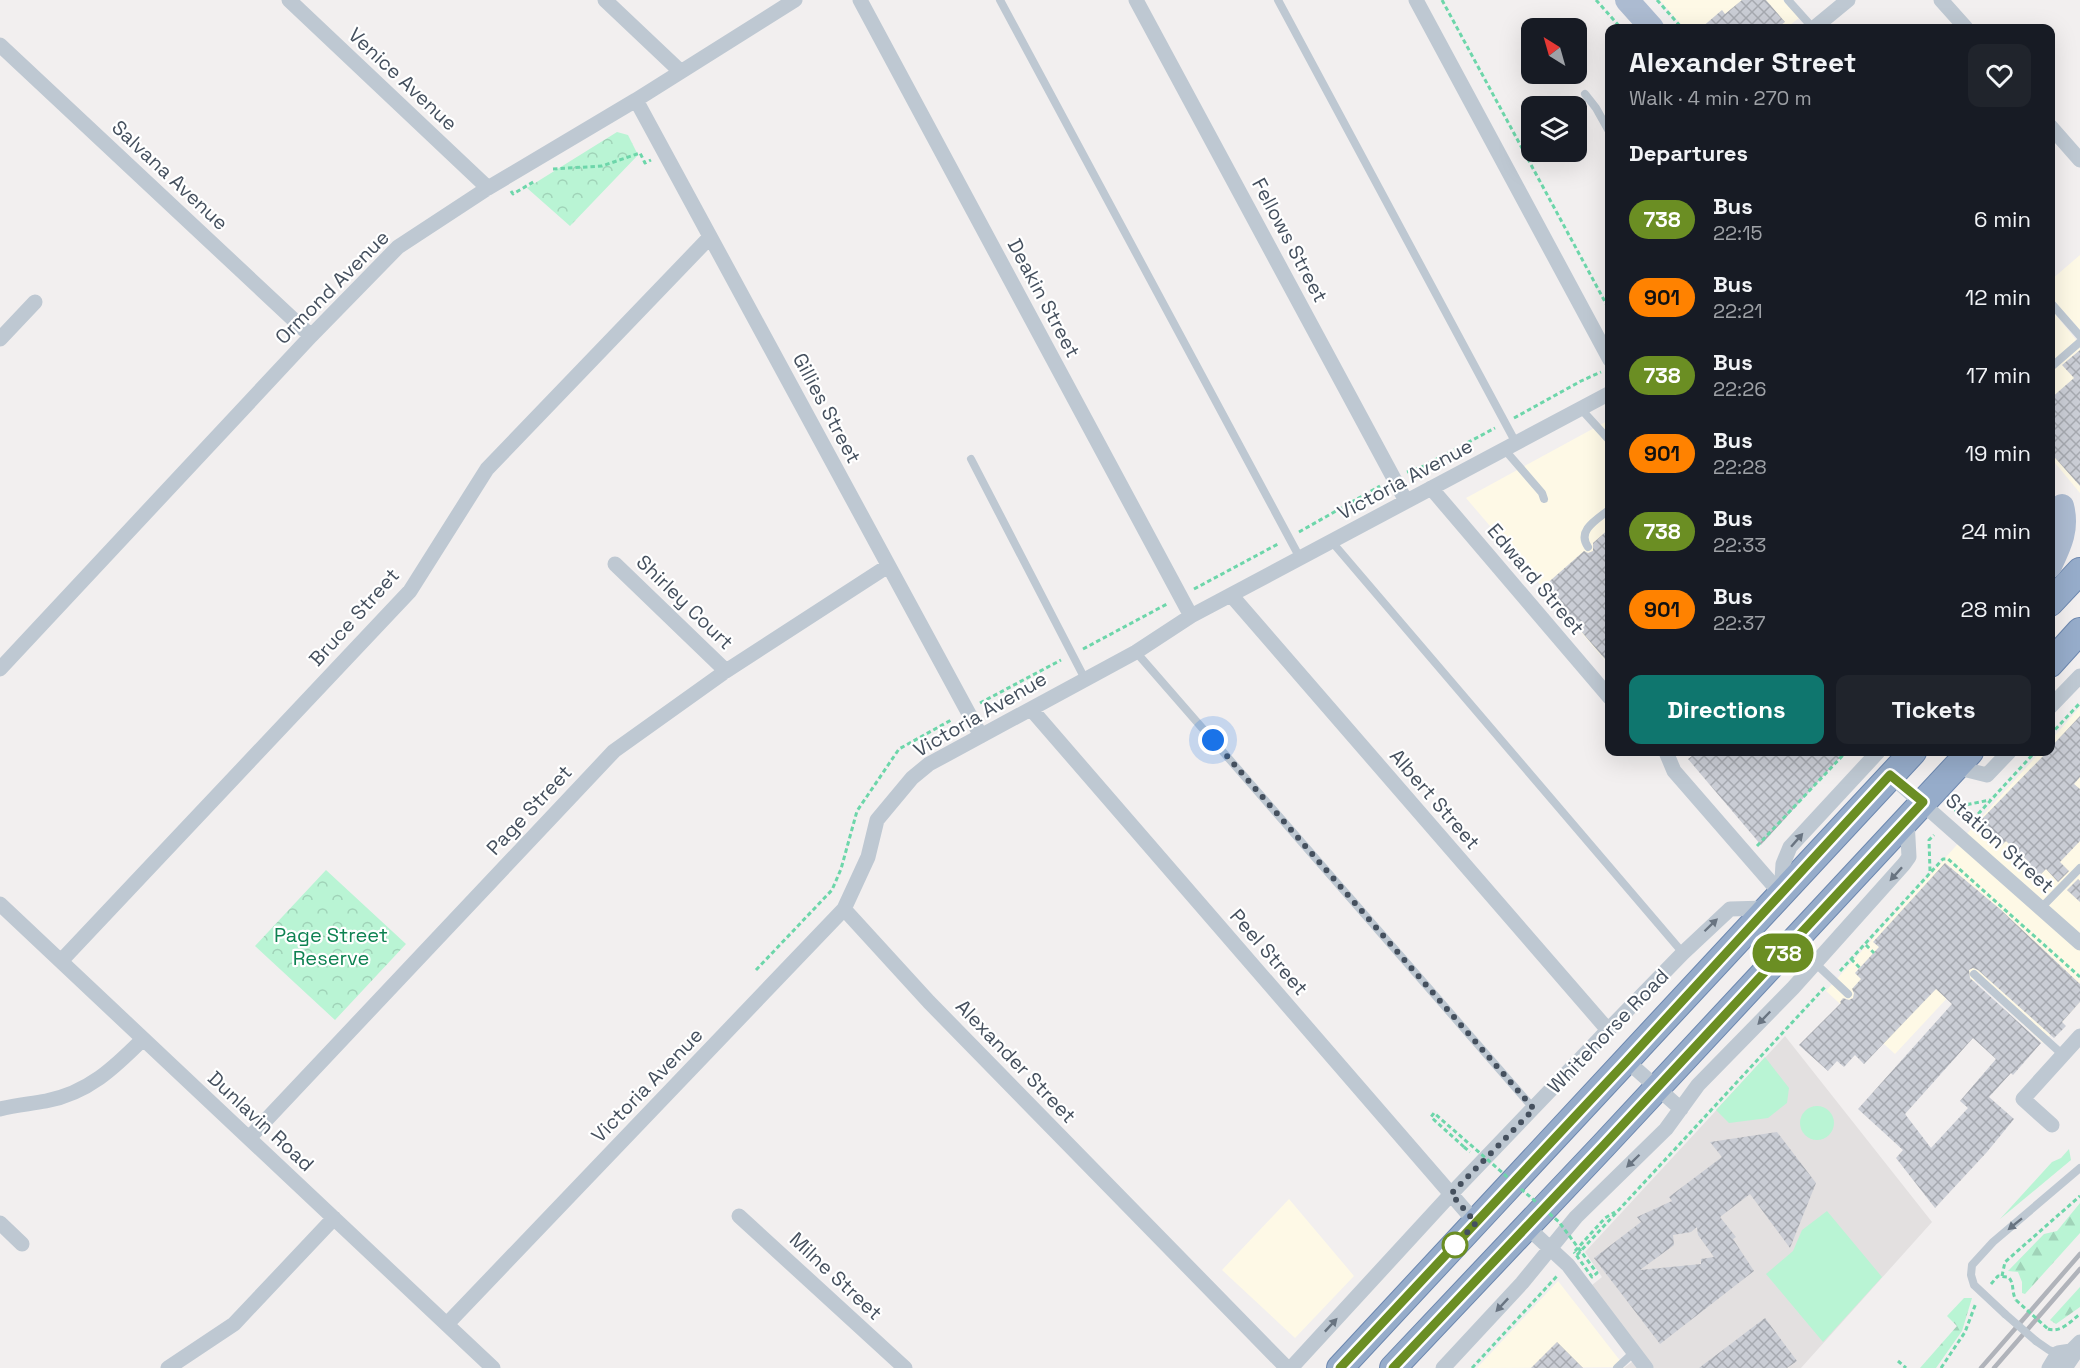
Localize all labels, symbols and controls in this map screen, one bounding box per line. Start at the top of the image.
north arrow [1521,18,1587,84]
map controls [1521,18,1587,162]
street label: Venice Avenue [343,22,463,136]
text: Alexander Street [1629,44,1856,80]
button: heart [1968,44,2031,107]
text: Walk · 4 min · 270 m [1629,85,1812,111]
button: layers [1521,96,1587,162]
street label: Salvana Avenue [106,114,234,236]
text: Departures [1629,139,1748,167]
street label: Fellows Street [1246,173,1334,307]
text: Bus [1713,192,1753,220]
text: 6 min [1974,205,2031,233]
text: 738 [1643,206,1681,233]
text: 22:15 [1713,220,1763,246]
street label: Ormond Avenue [269,224,395,350]
street label: Deakin Street [1002,234,1086,362]
text: Bus [1713,270,1753,298]
text: 12 min [1965,283,2031,311]
text: 901 [1644,284,1680,311]
text: 22:21 [1713,298,1763,324]
street label: Gillies Street [787,348,867,468]
text: Bus [1713,348,1753,376]
text: 17 min [1966,361,2031,389]
text: 738 [1643,362,1681,389]
text: 22:26 [1713,376,1766,402]
text: Bus [1713,426,1753,454]
street label: Victoria Avenue [1333,432,1477,526]
text: 19 min [1965,439,2031,467]
text: 901 [1644,440,1680,467]
text: 22:28 [1713,454,1767,480]
text: Bus [1713,504,1753,532]
text: 24 min [1961,517,2031,545]
street label: Edward Street [1482,518,1590,640]
text: 738 [1643,518,1681,545]
text: 22:33 [1713,532,1766,558]
street label: Shirley Court [631,549,739,655]
street label: Bruce Street [303,563,405,671]
text: Bus [1713,582,1753,610]
text: 28 min [1961,595,2031,623]
text: 901 [1644,596,1680,623]
text: 22:37 [1713,610,1766,636]
street label: Victoria Avenue [909,665,1051,763]
button: Directions [1629,675,1824,744]
button: Tickets [1836,675,2031,744]
your location [1198,725,1228,755]
street label: Albert Street [1384,743,1486,855]
street label: Page Street [481,759,577,861]
street label: Station Street [1940,787,2060,899]
one-way arrow [1790,833,1803,848]
one-way arrow [1890,866,1903,881]
street label: Peel Street [1224,903,1314,1001]
one-way arrow [1704,919,1718,933]
park label: Page Street Reserve [274,922,388,971]
line badge: 738 [1748,934,1818,972]
text: 738 [1764,940,1802,967]
street label: Whitehorse Road [1542,963,1674,1099]
street label: Alexander Street [950,993,1082,1129]
one-way arrow [1757,1010,1771,1025]
street label: Victoria Avenue [586,1022,708,1148]
street label: Dunlavin Road [202,1065,320,1177]
one-way arrow [1626,1154,1640,1168]
one-way arrow [2007,1217,2023,1230]
street label: Milne Street [784,1226,888,1326]
unlabelled marker [1442,1232,1468,1258]
one-way arrow [1495,1298,1509,1313]
one-way arrow [1324,1318,1337,1333]

